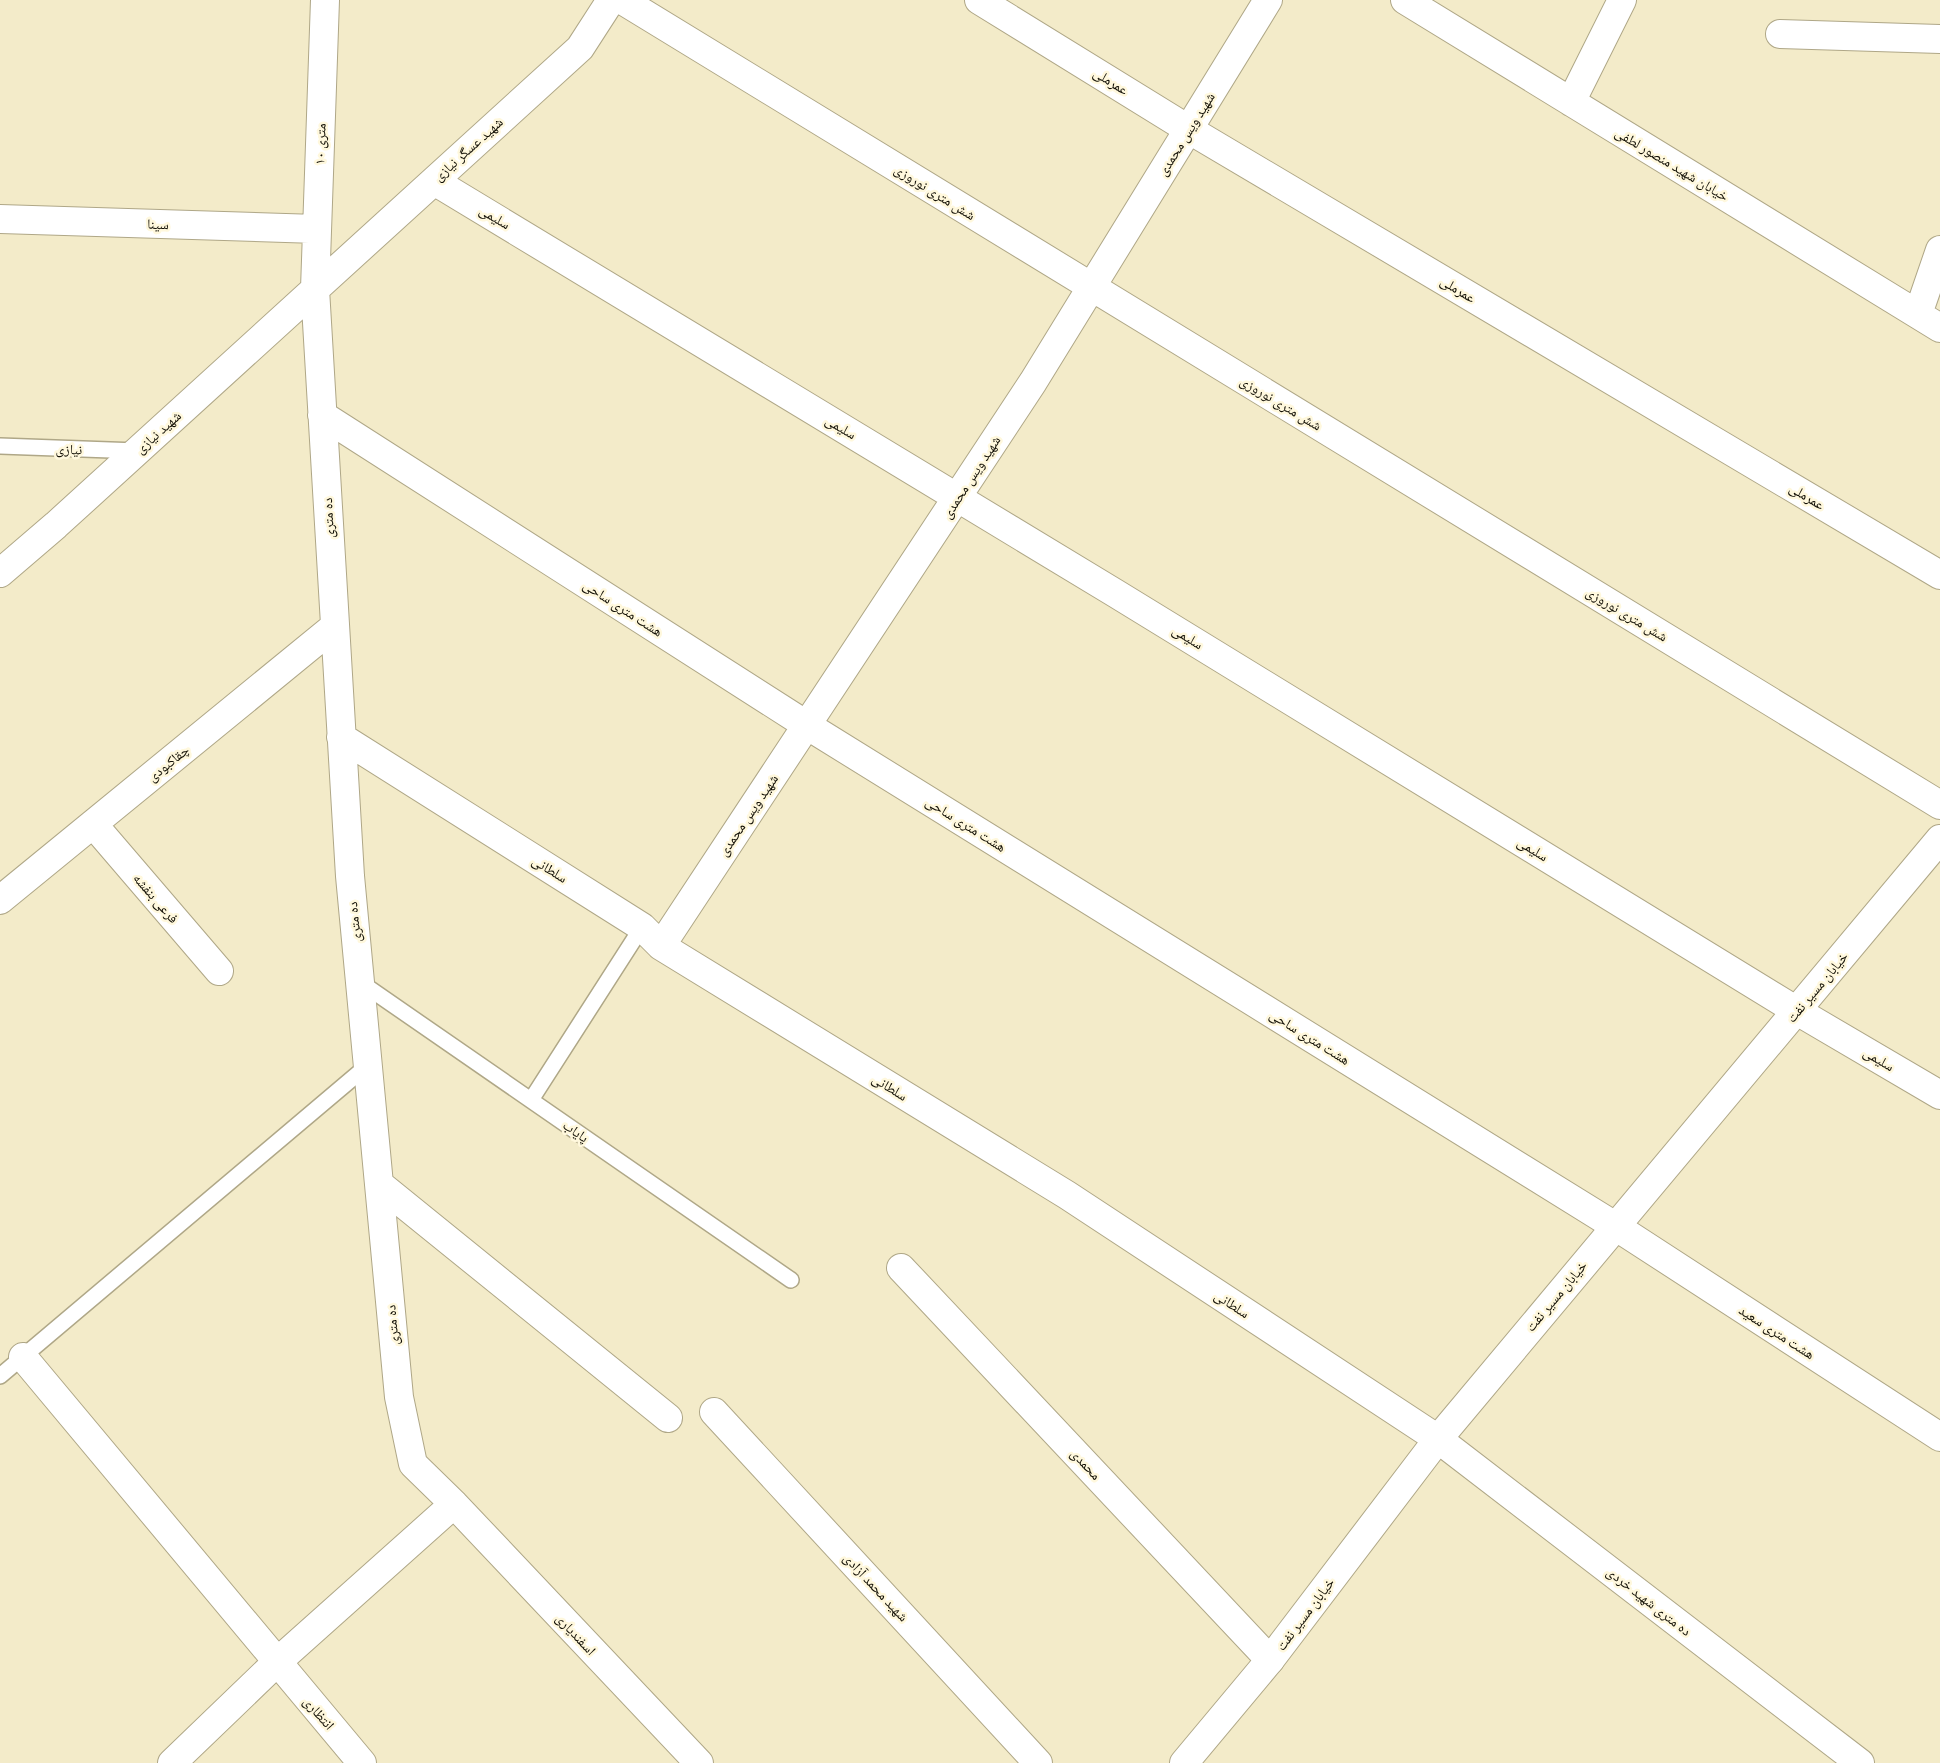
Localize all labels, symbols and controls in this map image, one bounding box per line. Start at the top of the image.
street label: عمرملی [1090,63,1132,99]
street label: شهید ویس محمدی [1153,89,1219,179]
street label: شهید عسگر نیازی [429,113,507,185]
street label: ۱۰ متری [310,123,330,165]
street label: خیابان شهید منصور لطفی [1612,123,1732,205]
street label: شش متری نوروزی [891,160,979,224]
street label: سلیمی [476,201,514,233]
street label: سینا [147,215,169,233]
street label: عمرملی [1437,272,1479,306]
street label: شش متری نوروزی [1237,372,1325,434]
street label: شهید نیازی [131,407,185,457]
street label: سلیمی [822,411,860,443]
street label: شهید ویس محمدی [938,432,1004,522]
street label: نیازی [55,440,83,458]
street label: عمرملی [1786,479,1828,513]
street label: ده متری [318,497,338,539]
street label: هشت متری ساحی [580,576,666,640]
street label: شش متری نوروزی [1583,583,1671,645]
street label: سلیمی [1169,621,1207,653]
street label: چقاکبودی [143,741,193,785]
street label: شهید ویس محمدی [714,771,782,859]
street label: هشت متری ساحی [922,792,1010,856]
street label: سلیمی [1514,833,1552,865]
street label: سلطانی [529,851,571,887]
street label: فرعی بنفشه [129,869,183,927]
street label: ده متری [343,901,365,943]
street label: خیابان مسیر نفت [1782,948,1852,1026]
street label: هشت متری ساحی [1266,1005,1354,1069]
street label: سلیمی [1860,1043,1898,1075]
street label: سلطانی [869,1069,911,1105]
street label: پایاب [560,1116,593,1146]
street label: خیابان مسیر نفت [1521,1257,1591,1335]
street label: سلطانی [1211,1286,1253,1322]
street label: هشت متری سعید [1736,1301,1818,1363]
street label: ده متری [381,1304,403,1346]
street label: محمدی [1067,1444,1105,1484]
street label: شهید محمد آزادی [840,1549,912,1625]
street label: ده متری شهید خردی [1603,1562,1695,1640]
street label: خیابان مسیر نفت [1272,1574,1338,1654]
street label: اسفندیاری [552,1609,600,1659]
street label: انتظاری [300,1693,338,1733]

